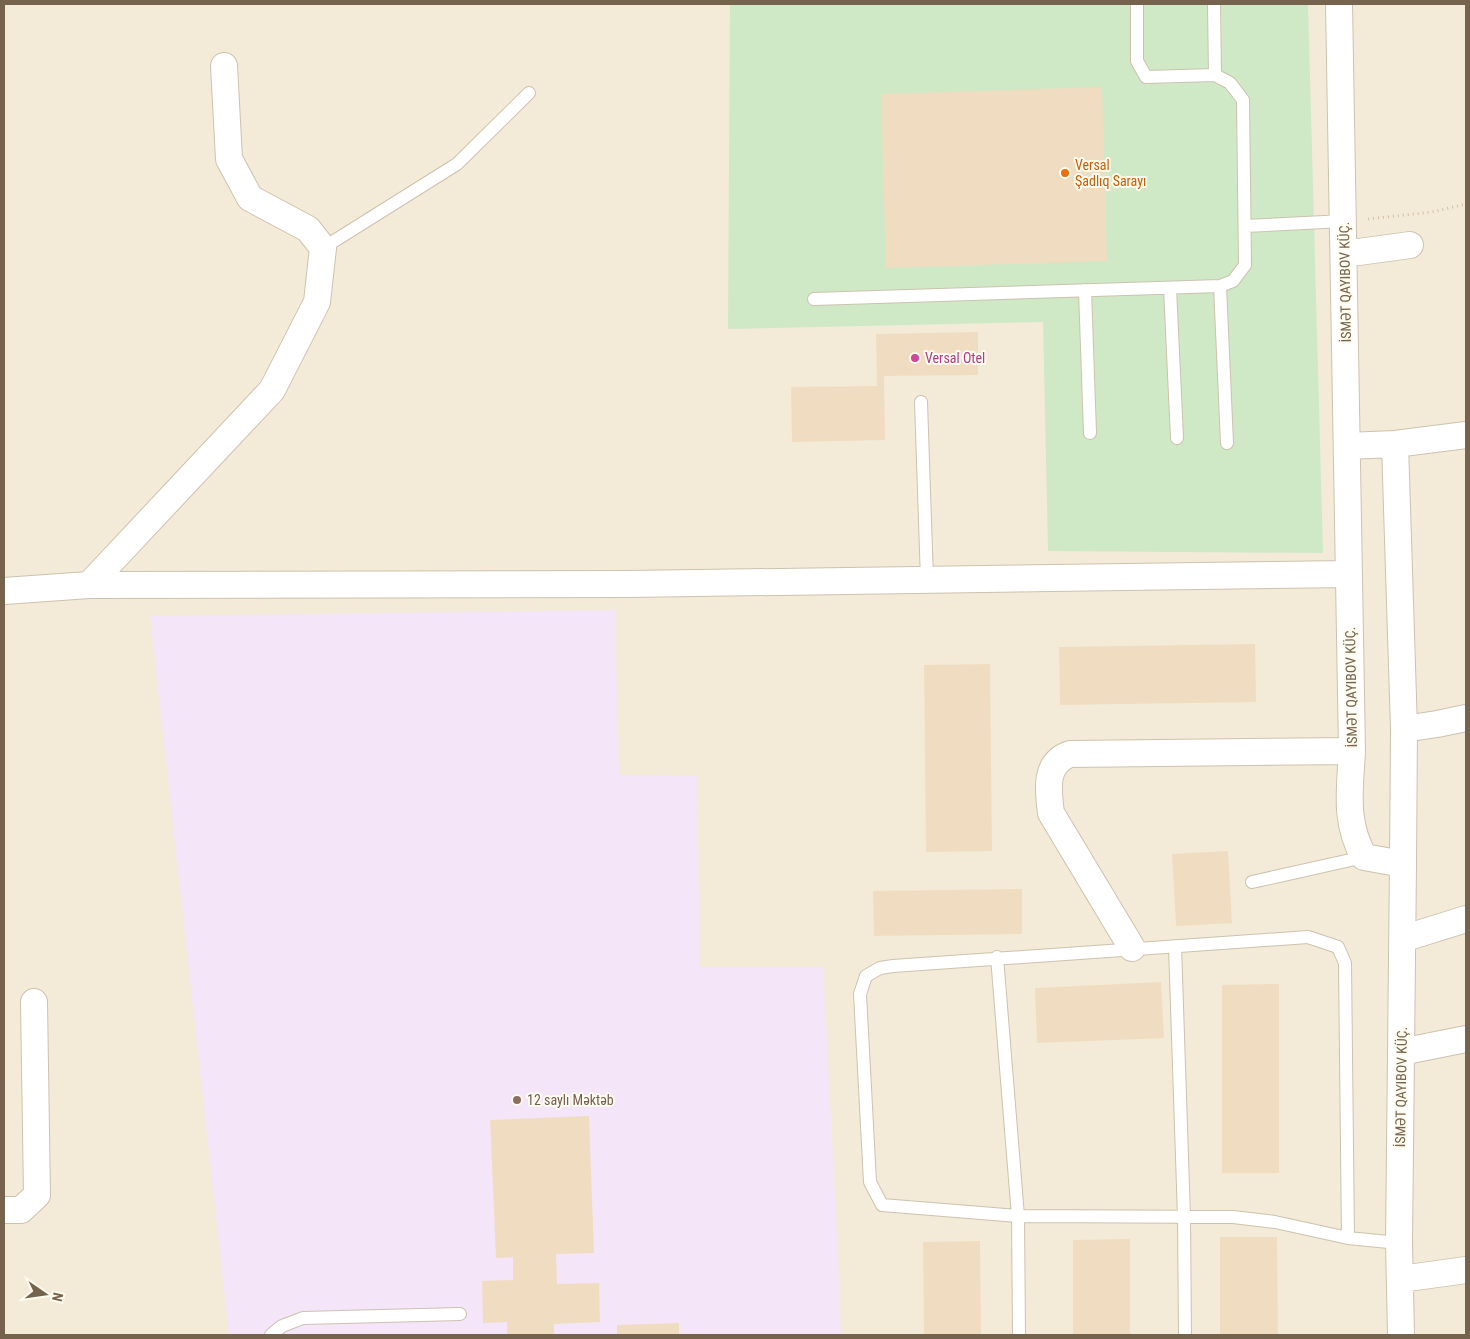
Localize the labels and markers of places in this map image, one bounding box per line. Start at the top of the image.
place label: Versal Şadlıq Sarayı [1075,157,1146,189]
marker: Versal Şadlıq Sarayı [1059,167,1071,179]
place label: Versal Otel [925,350,985,366]
marker: Versal Otel [909,352,921,364]
place label: 12 saylı Məktəb [527,1092,614,1108]
marker: 12 saylı Məktəb [511,1094,523,1106]

